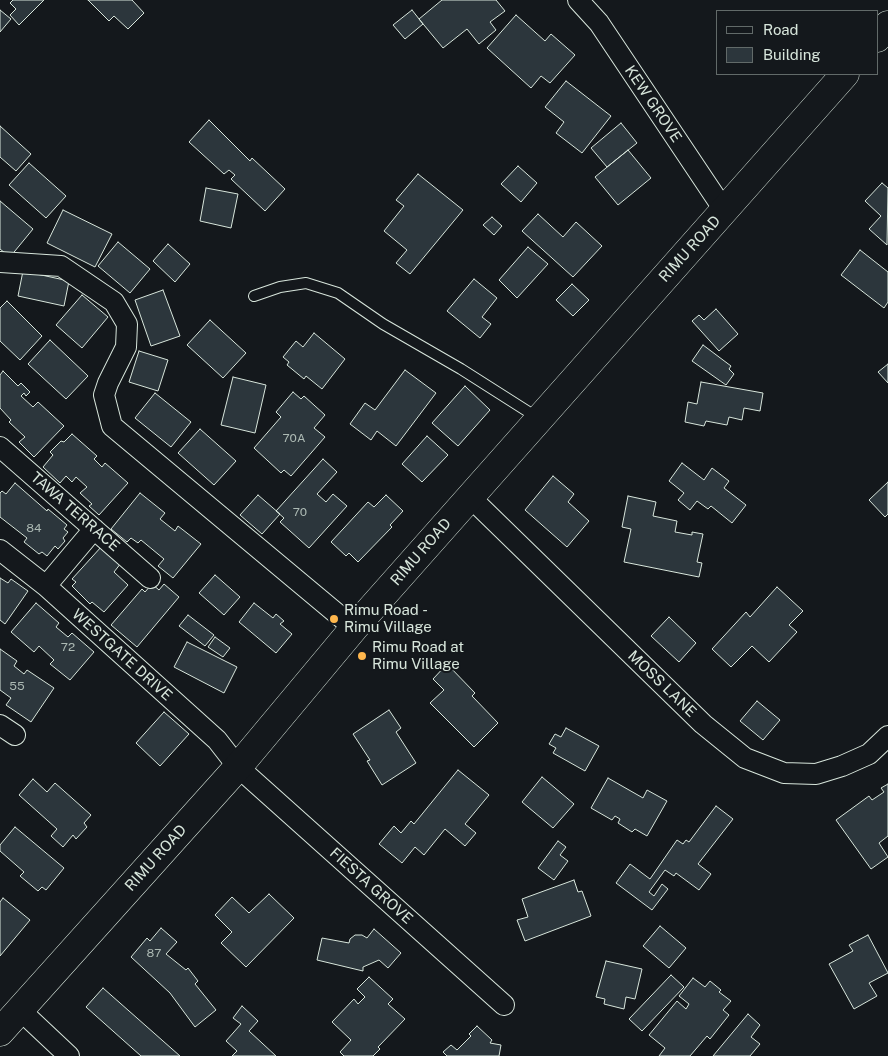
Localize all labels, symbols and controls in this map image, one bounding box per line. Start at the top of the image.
legend [716,10,878,75]
text: Road [763,21,799,38]
text: Building [763,46,821,63]
street label: KEW GROVE [621,62,685,146]
street label: RIMU ROAD [655,212,725,286]
house number: 70A [283,431,305,445]
street label: TAWA TERRACE [27,469,123,555]
house number: 70 [293,505,307,519]
street label: RIMU ROAD [387,515,455,589]
house number: 84 [26,521,42,535]
place label: Rimu Road - Rimu Village [344,601,432,636]
street label: WESTGATE DRIVE [68,605,176,705]
marker: Rimu Road - Rimu Village [328,613,340,625]
place label: Rimu Road at Rimu Village [372,638,464,673]
house number: 72 [61,640,75,654]
street label: MOSS LANE [624,647,700,721]
marker: Rimu Road at Rimu Village [356,650,368,662]
house number: 55 [9,679,25,693]
street label: RIMU ROAD [121,821,191,895]
street label: FIESTA GROVE [326,844,416,928]
house number: 87 [147,946,161,960]

